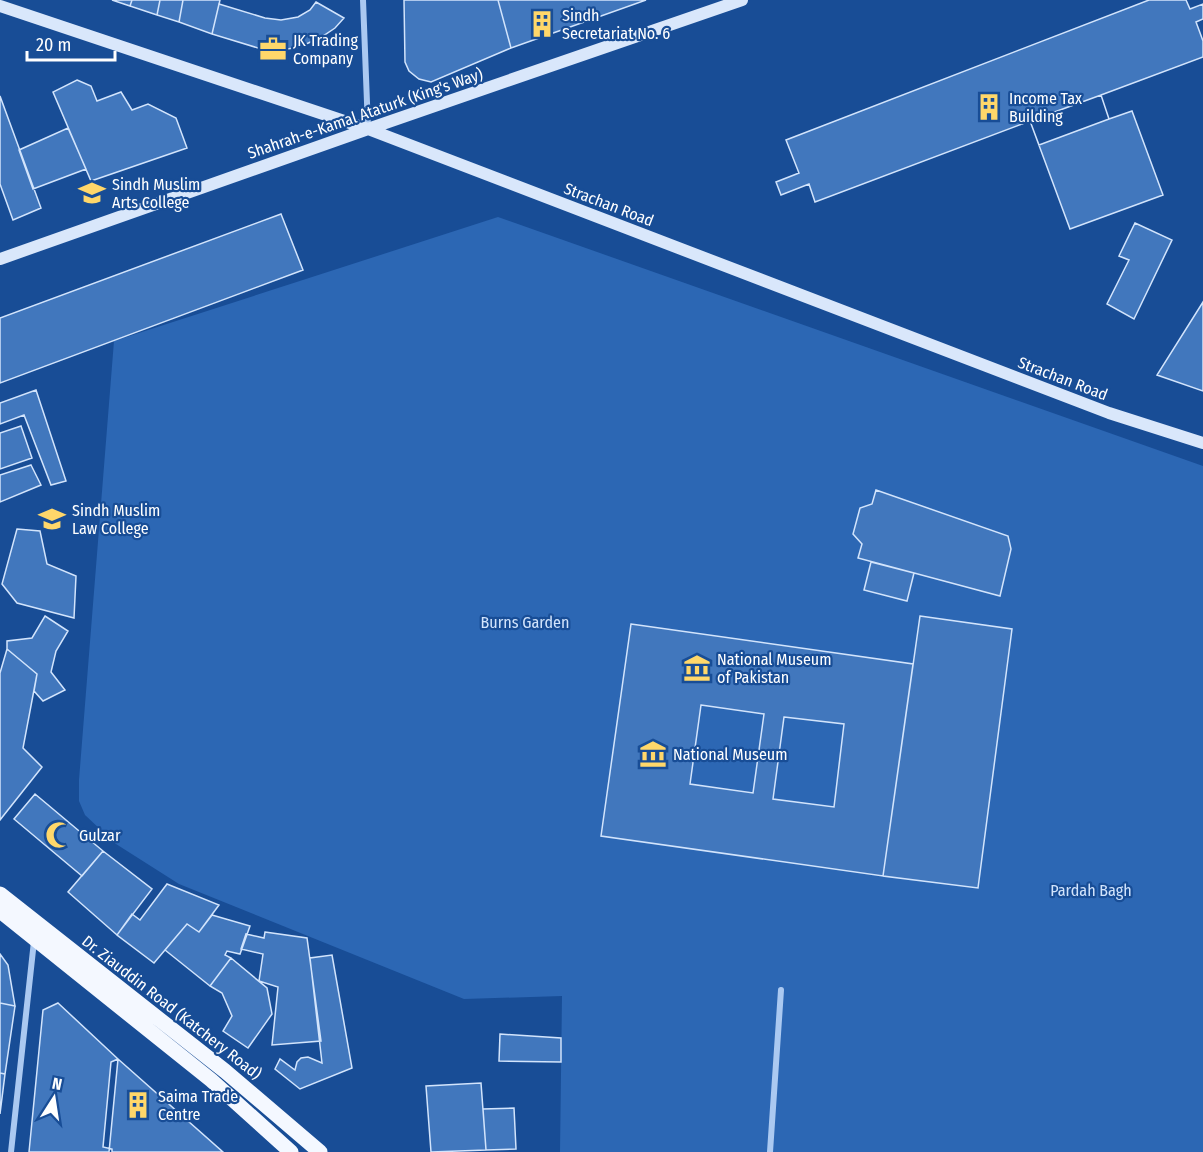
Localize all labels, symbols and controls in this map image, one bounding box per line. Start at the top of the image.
place label: Sindh Secretariat No. 6 [562,6,670,43]
building icon: Sindh Secretariat No. 6 [527,9,557,39]
scale bar [27,24,116,62]
place label: JK Trading Company [293,31,358,68]
text: 20 m [36,34,71,56]
office icon: JK Trading Company [258,34,288,64]
street label: Shahrah-e-Kamal Ataturk (King's Way) [245,64,485,163]
place label: Income Tax Building [1009,89,1082,126]
building icon: Income Tax Building [974,92,1004,122]
place label: Sindh Muslim Arts College [112,175,200,212]
school or university icon: Sindh Muslim Arts College [77,178,107,208]
street label: Strachan Road [561,179,656,230]
street label: Strachan Road [1015,353,1110,404]
place label: Sindh Muslim Law College [72,501,160,538]
school or university icon: Sindh Muslim Law College [37,504,67,534]
park label: Burns Garden [481,613,569,632]
place label: National Museum of Pakistan [717,650,831,687]
museum icon: National Museum of Pakistan [682,653,712,683]
museum icon: National Museum [638,739,668,769]
place label: National Museum [673,745,787,764]
mosque icon: Gulzar [44,820,74,850]
place label: Gulzar [79,826,121,845]
park label: Pardah Bagh [1050,881,1132,900]
street label: Dr. Ziauddin Road (Katchery Road) [78,931,265,1083]
north arrow [24,1068,84,1128]
text: N [50,1074,64,1094]
place label: Saima Trade Centre [158,1087,238,1124]
building icon: Saima Trade Centre [123,1090,153,1120]

